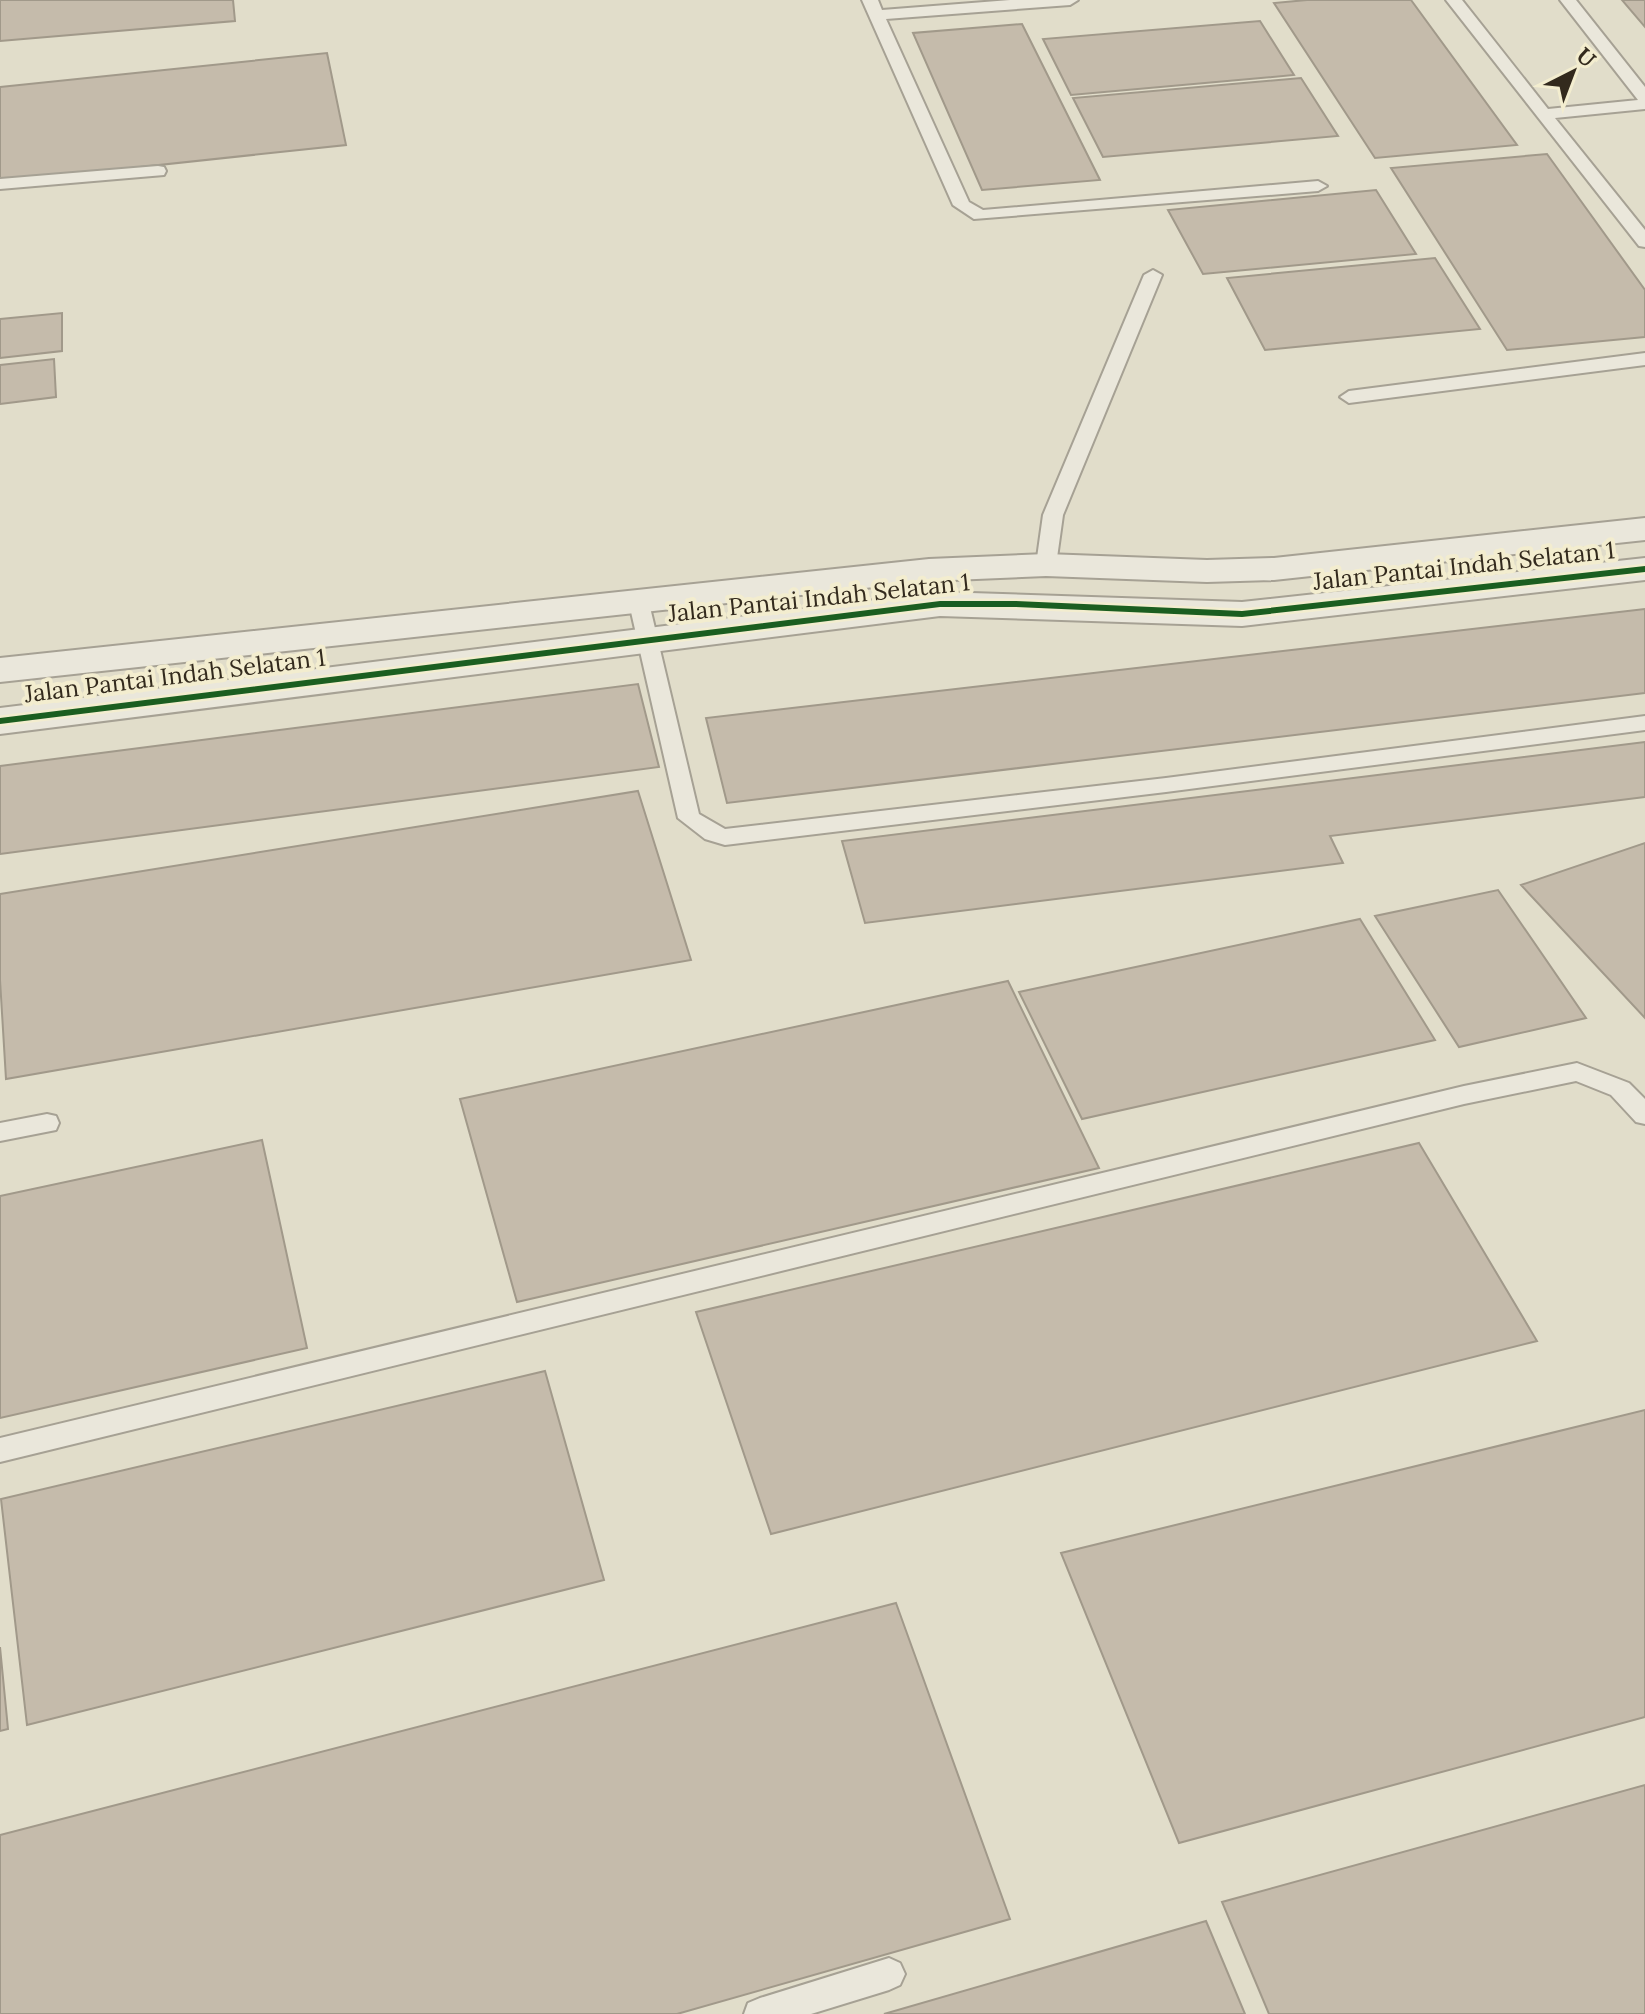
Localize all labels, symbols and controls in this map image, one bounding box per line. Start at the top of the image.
north arrow [1533,32,1613,112]
text: U [1571,41,1602,73]
street label: Jalan Pantai Indah Selatan 1 [1311,534,1616,597]
street label: Jalan Pantai Indah Selatan 1 [666,566,971,629]
street label: Jalan Pantai Indah Selatan 1 [22,642,327,709]

